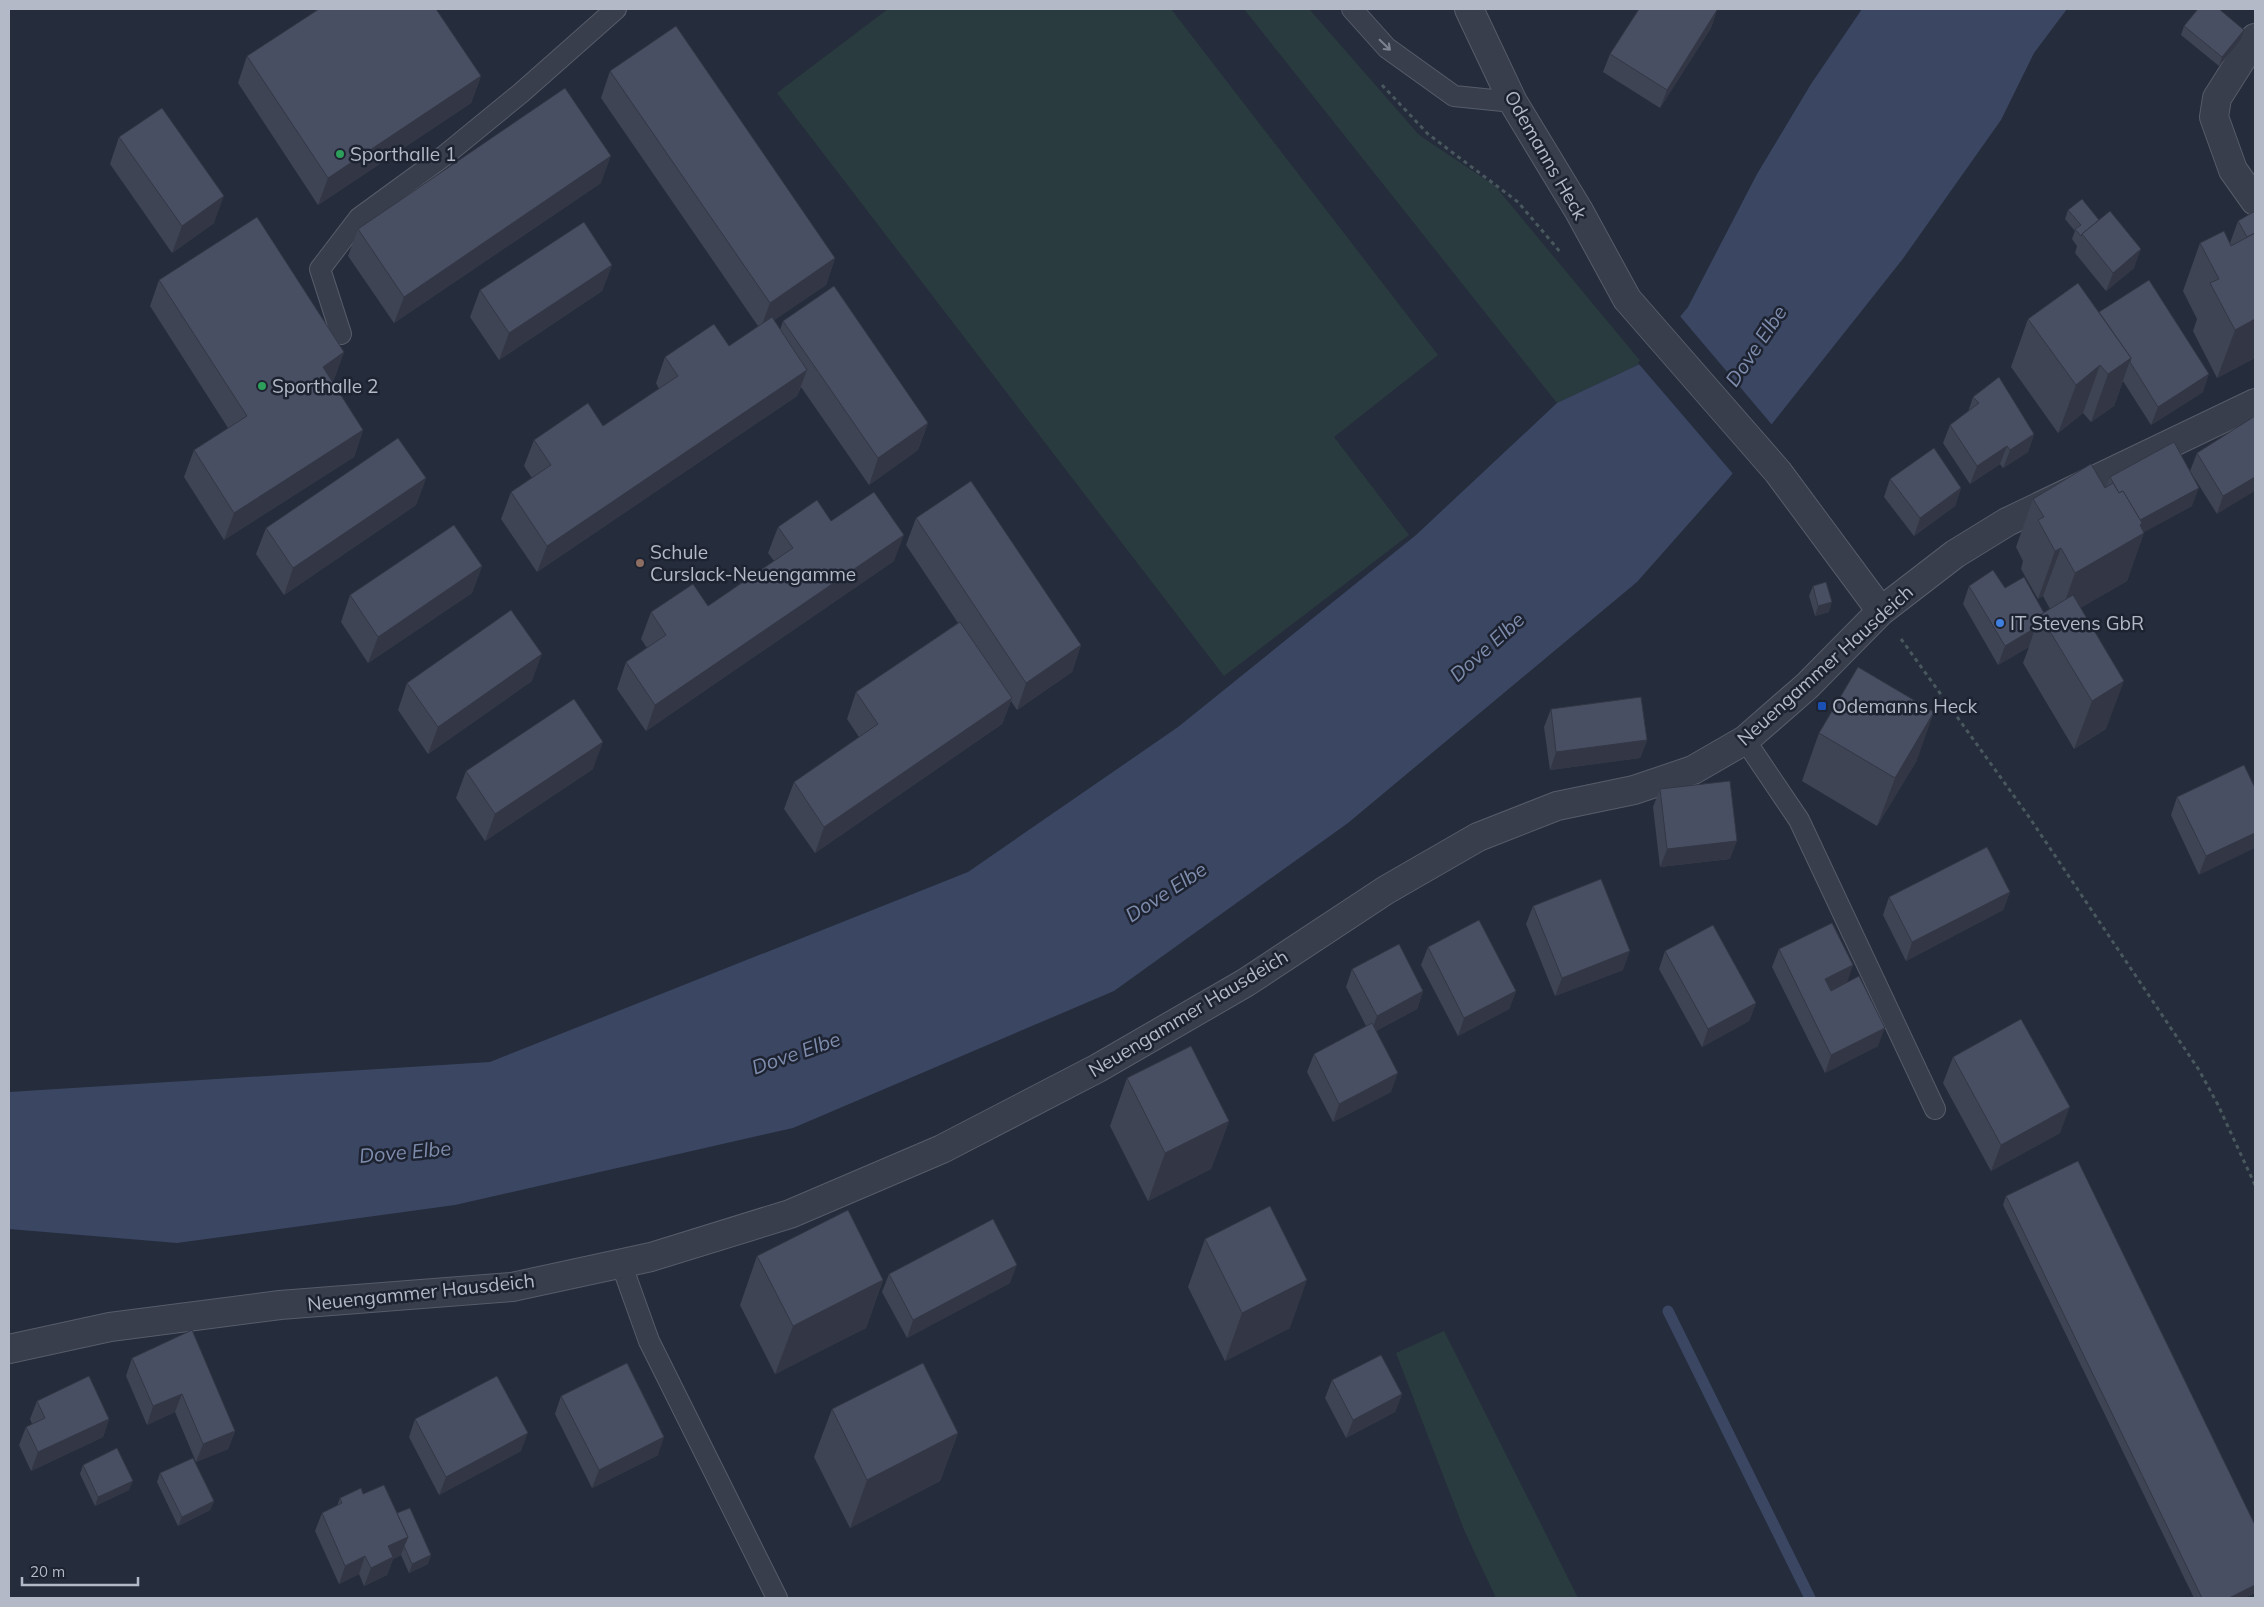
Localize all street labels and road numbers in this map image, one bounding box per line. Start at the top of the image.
street label: Odemanns Heck [1499,86,1593,224]
street label: Neuengammer Hausdeich [1732,580,1918,750]
street label: Neuengammer Hausdeich [1084,944,1292,1082]
street label: Neuengammer Hausdeich [306,1268,536,1316]

